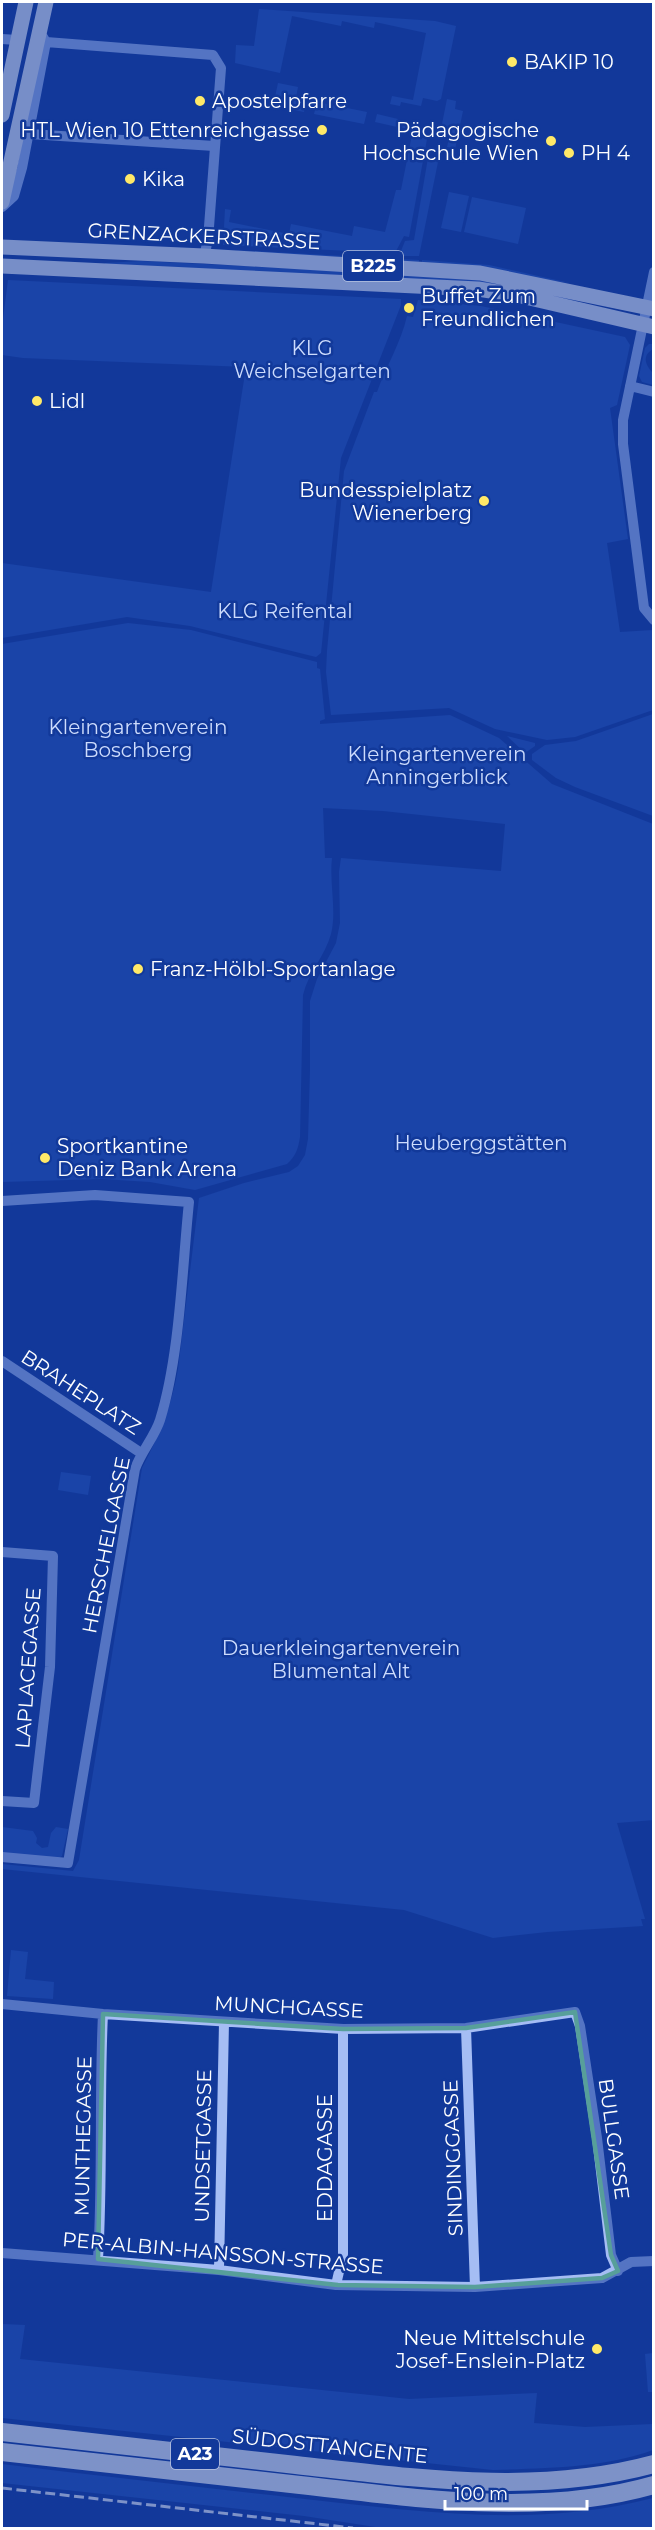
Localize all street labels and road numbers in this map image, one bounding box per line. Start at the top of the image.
street label: GRENZACKERSTRASSE [87,218,321,254]
road number: B225 [343,251,403,281]
street label: BRAHEPLATZ [17,1344,145,1440]
street label: HERSCHELGASSE [77,1455,135,1635]
street label: LAPLACEGASSE [10,1587,46,1749]
street label: MUNCHGASSE [214,1991,364,2023]
street label: MUNTHEGASSE [70,2056,96,2216]
street label: UNDSETGASSE [190,2069,216,2223]
street label: BULLGASSE [594,2077,634,2201]
street label: SINDINGGASSE [438,2079,468,2237]
street label: EDDAGASSE [313,2094,337,2222]
street label: PER-ALBIN-HANSSON-STRASSE [61,2227,385,2279]
street label: SÜDOSTTANGENTE [231,2424,429,2468]
road number: A23 [171,2439,219,2469]

